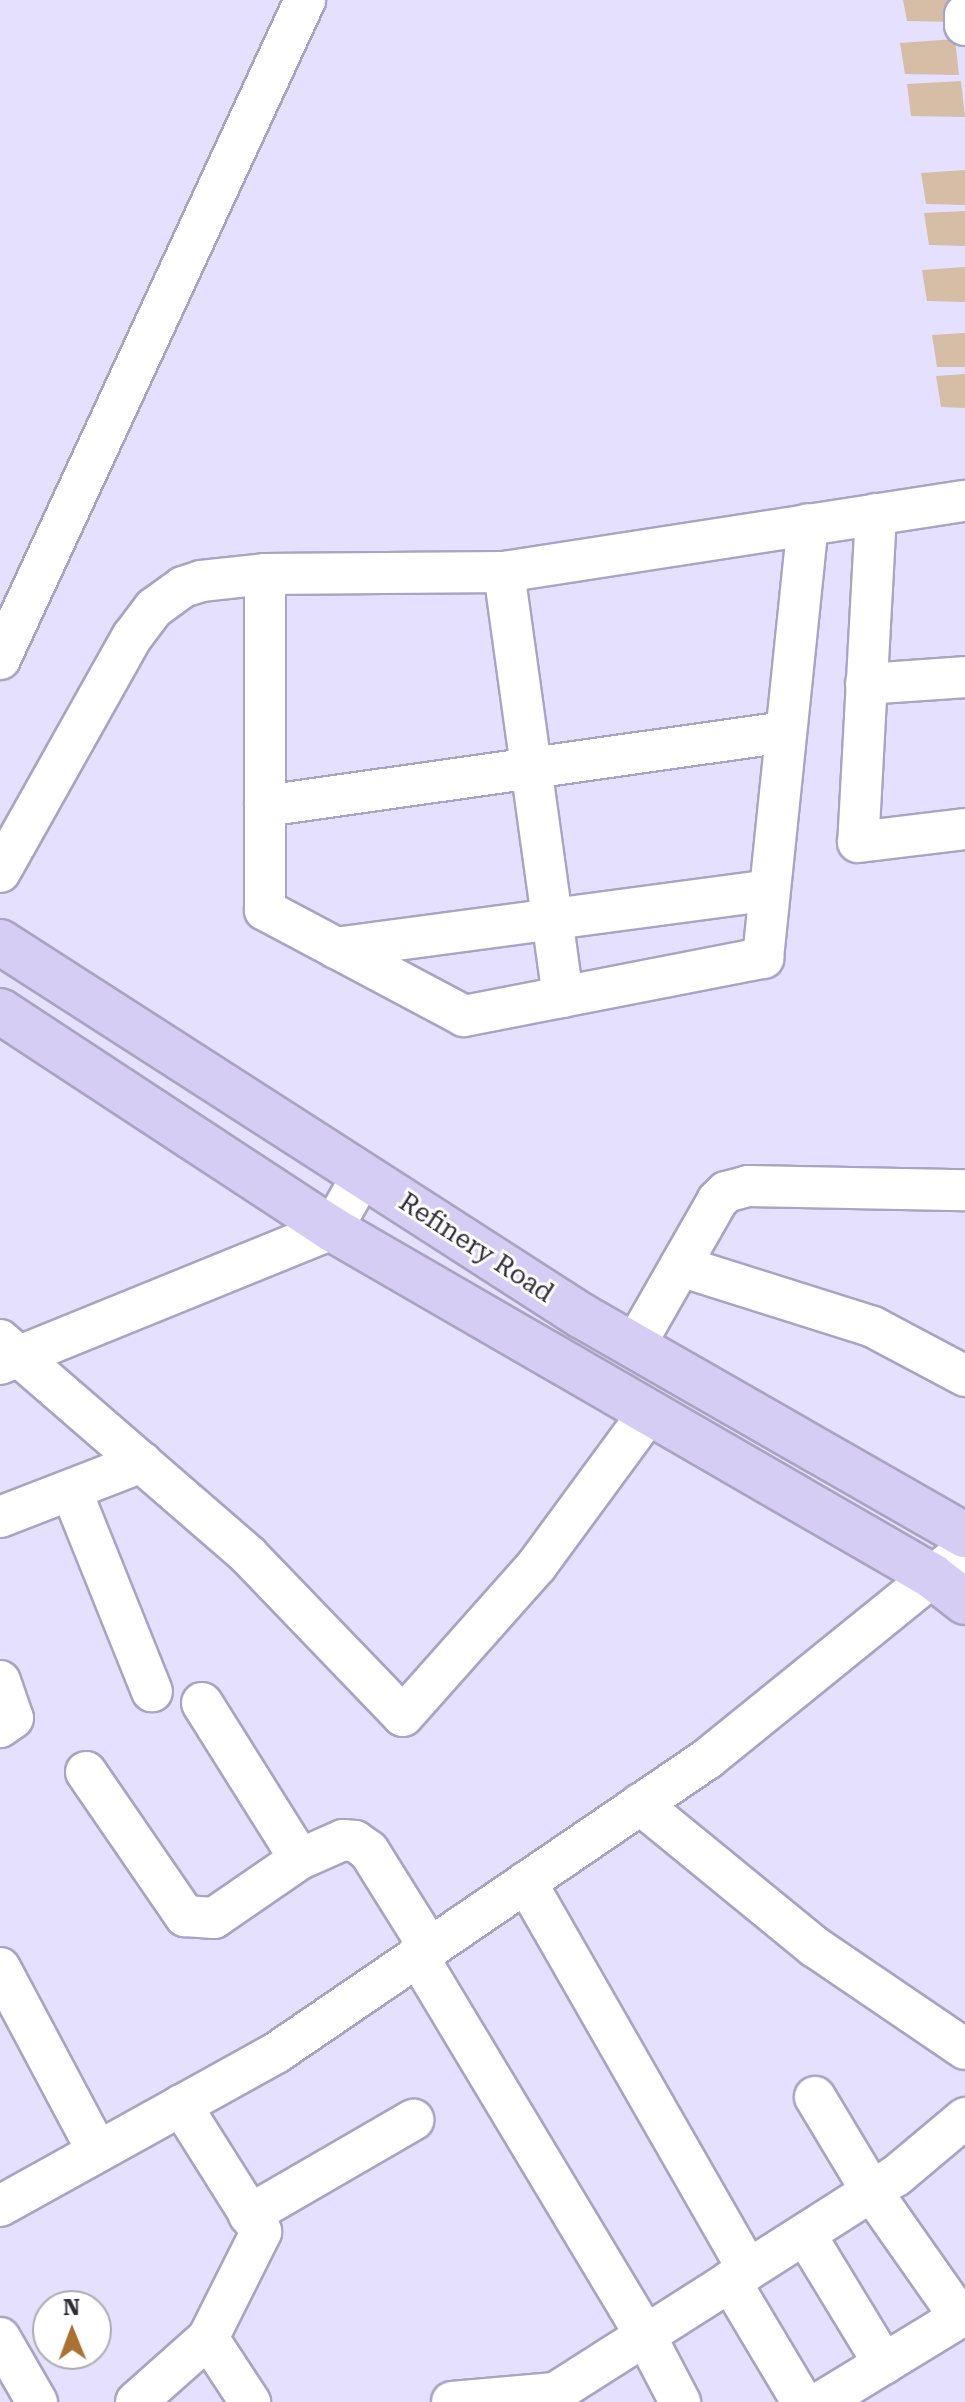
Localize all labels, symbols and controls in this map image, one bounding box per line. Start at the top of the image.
street label: Refinery Road [393,1187,559,1309]
north arrow [32,2290,112,2370]
text: N [63,2295,80,2320]

